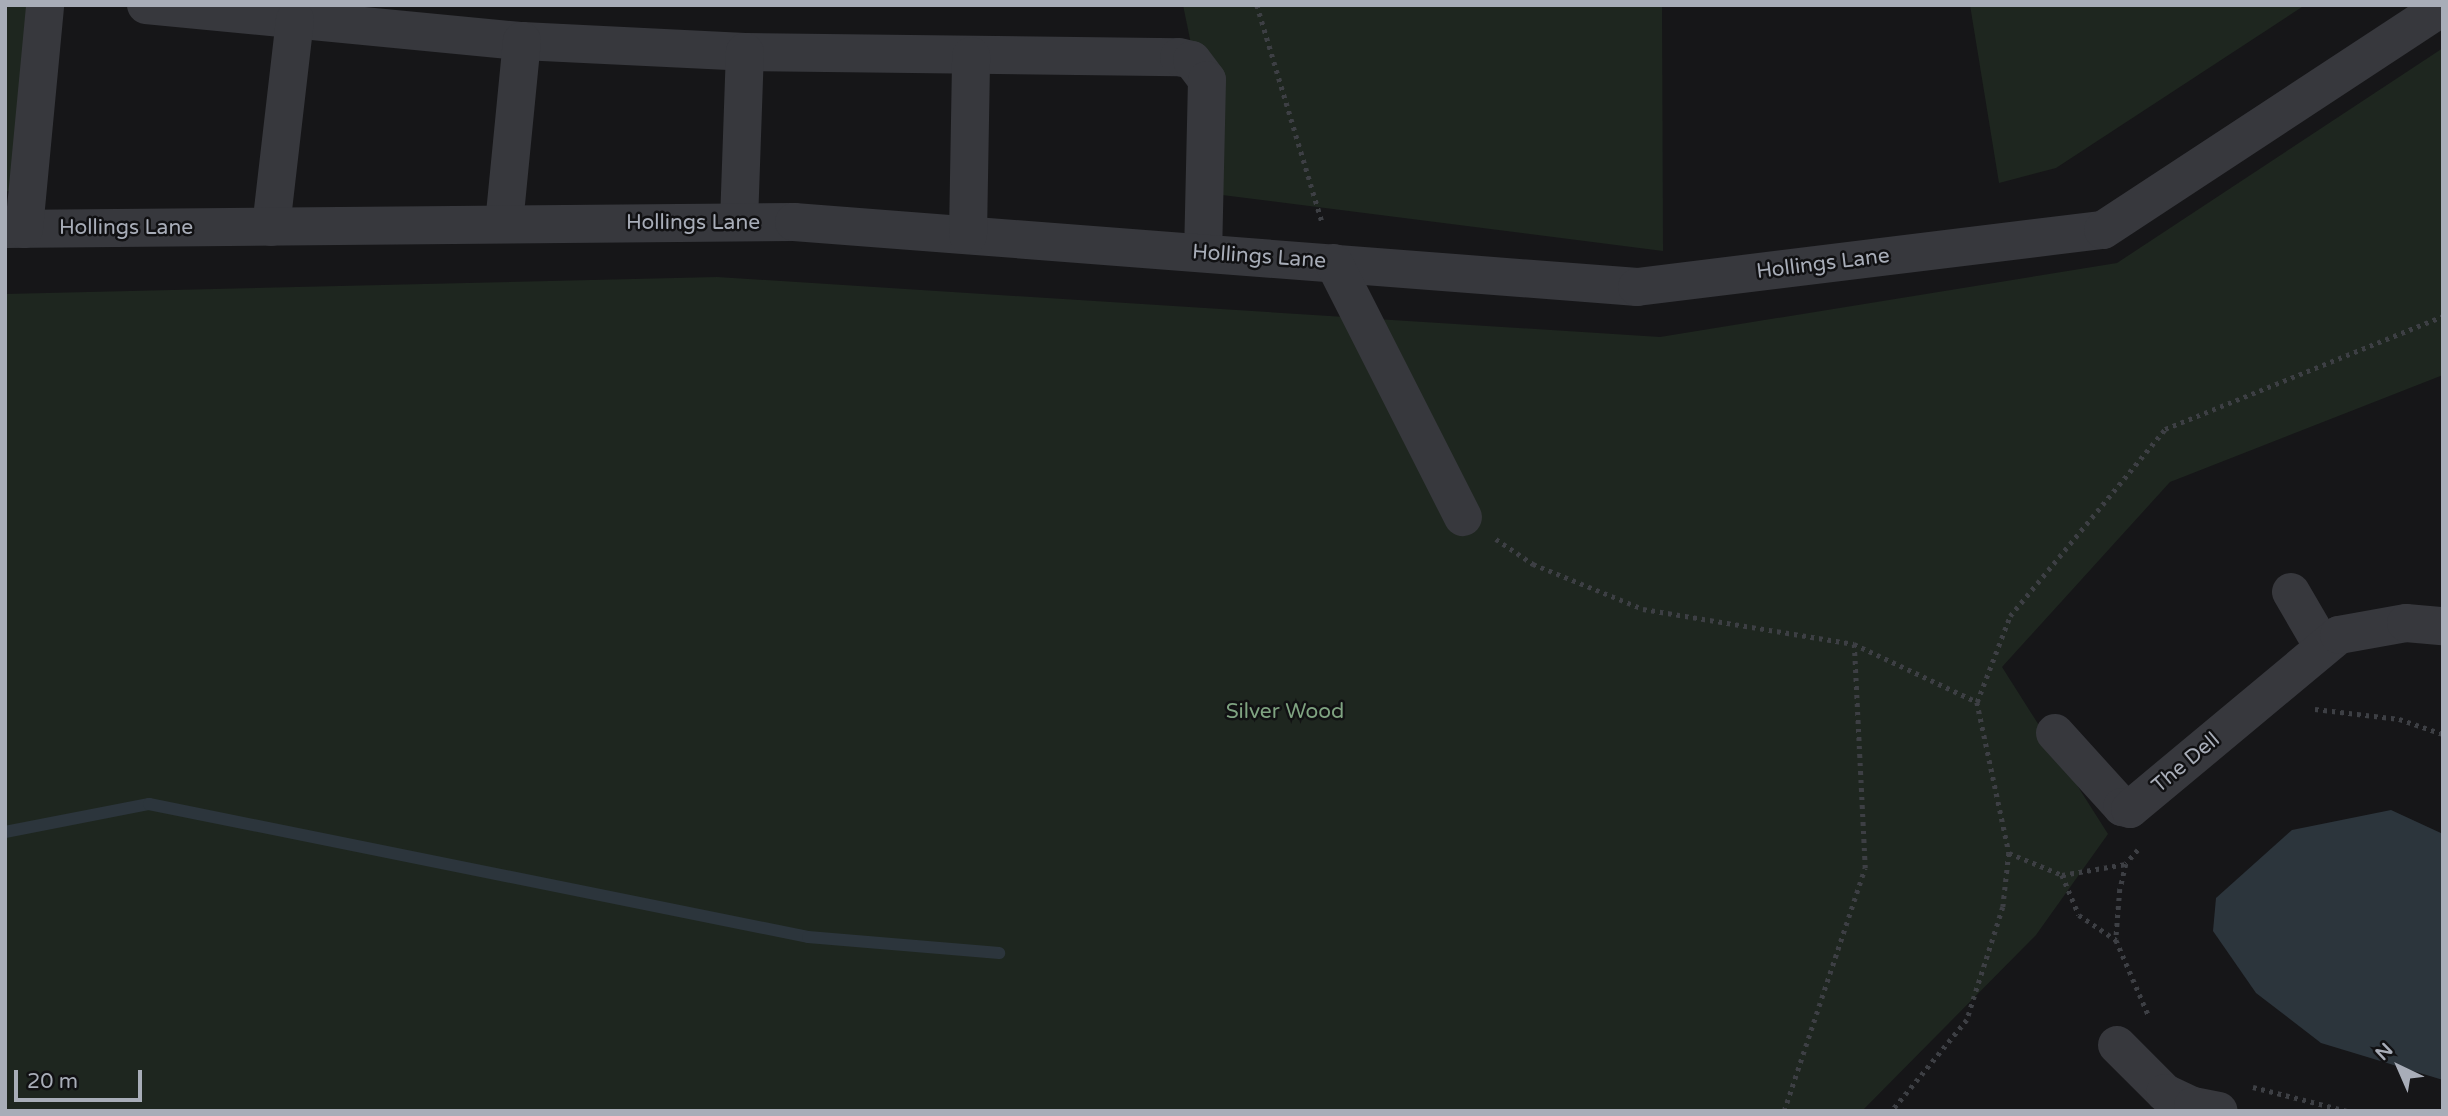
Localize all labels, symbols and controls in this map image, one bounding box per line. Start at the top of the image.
street label: Hollings Lane [626,210,760,236]
street label: Hollings Lane [59,215,193,241]
street label: Hollings Lane [1191,240,1327,274]
street label: Hollings Lane [1755,243,1891,285]
park label: Silver Wood [1226,699,1344,725]
street label: The Dell [2147,727,2225,799]
north arrow [2364,1032,2434,1102]
text: N [2371,1039,2398,1065]
scale bar [18,1056,145,1100]
text: 20 m [27,1069,78,1094]

